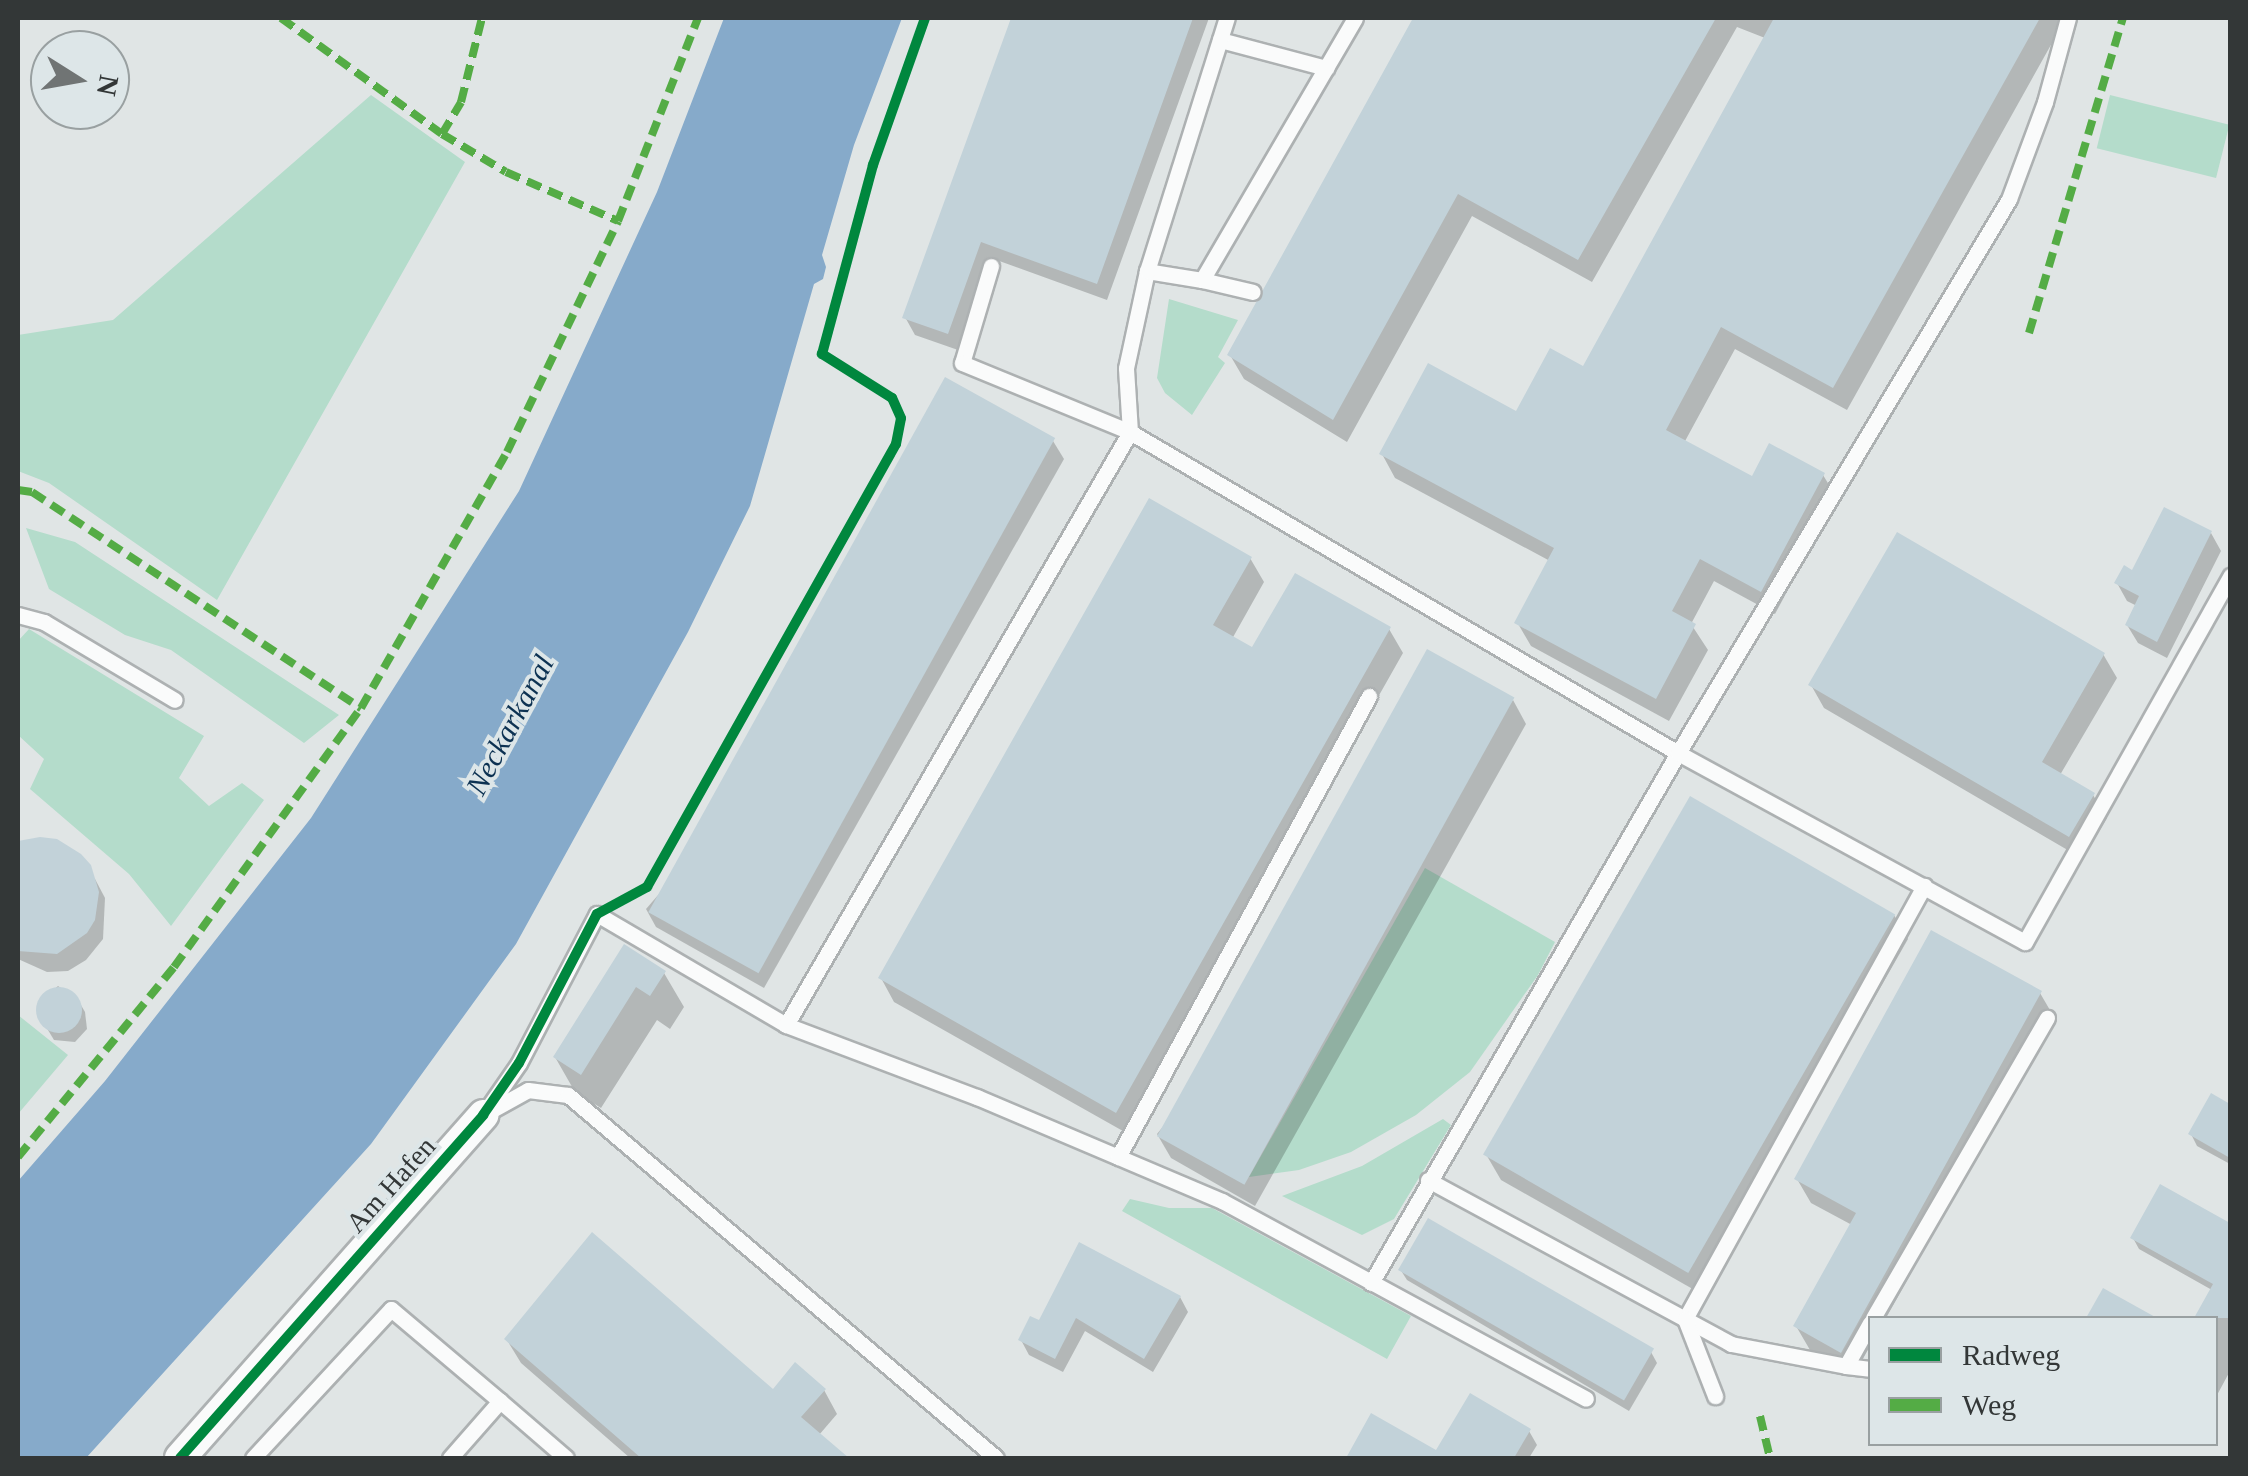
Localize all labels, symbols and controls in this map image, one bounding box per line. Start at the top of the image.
north arrow [30,30,130,130]
text: N [91,73,125,98]
water label: Neckarkanal [458,649,562,801]
street label: Am Hafen [339,1130,443,1240]
legend [1868,1316,2218,1446]
text: Radweg [1962,1338,2060,1371]
text: Weg [1962,1388,2016,1421]

